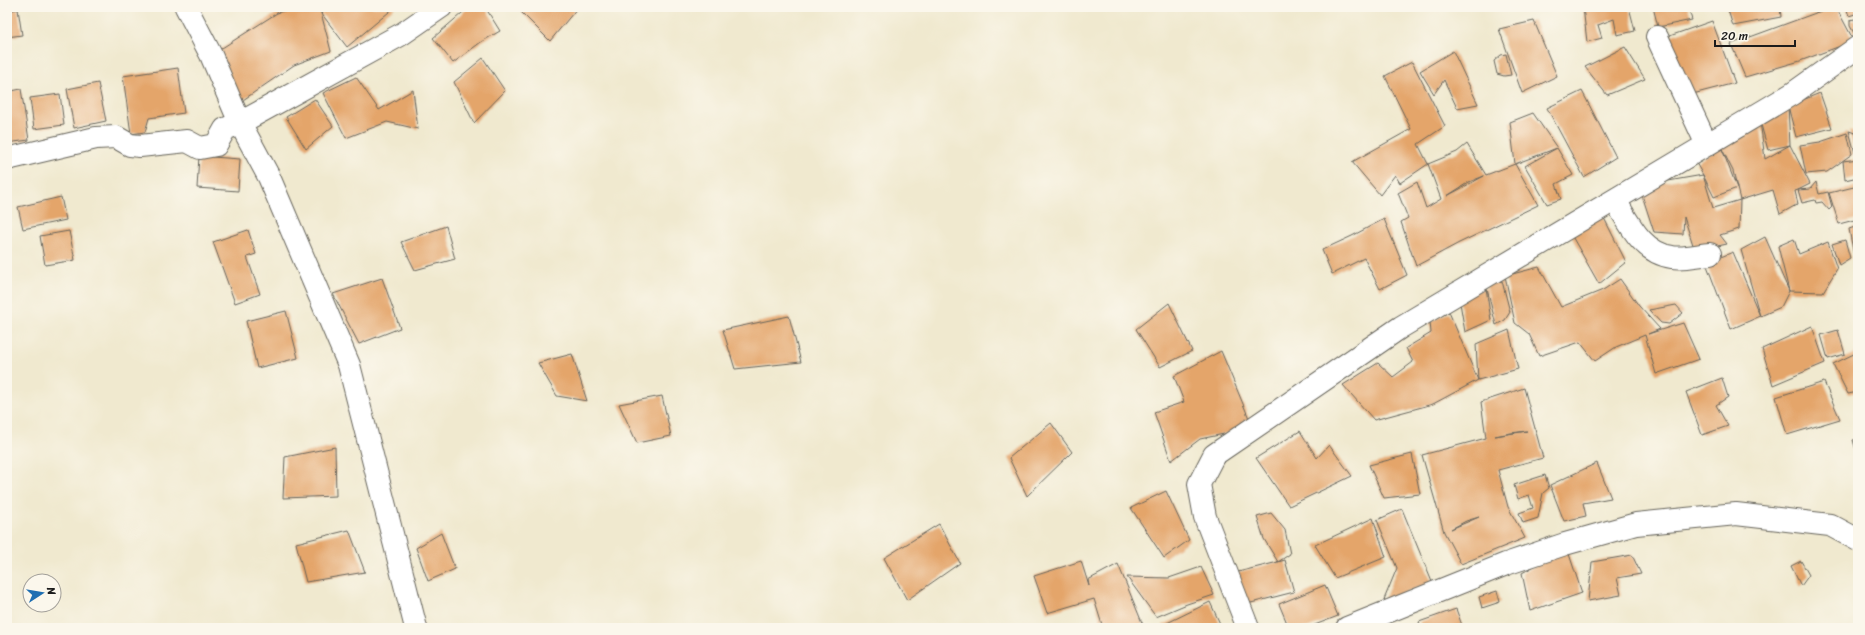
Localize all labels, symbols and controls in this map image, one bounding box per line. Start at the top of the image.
scale bar [1715,22,1795,48]
text: 20 m [1721,25,1748,47]
north arrow [22,573,62,613]
text: N [41,584,61,597]

